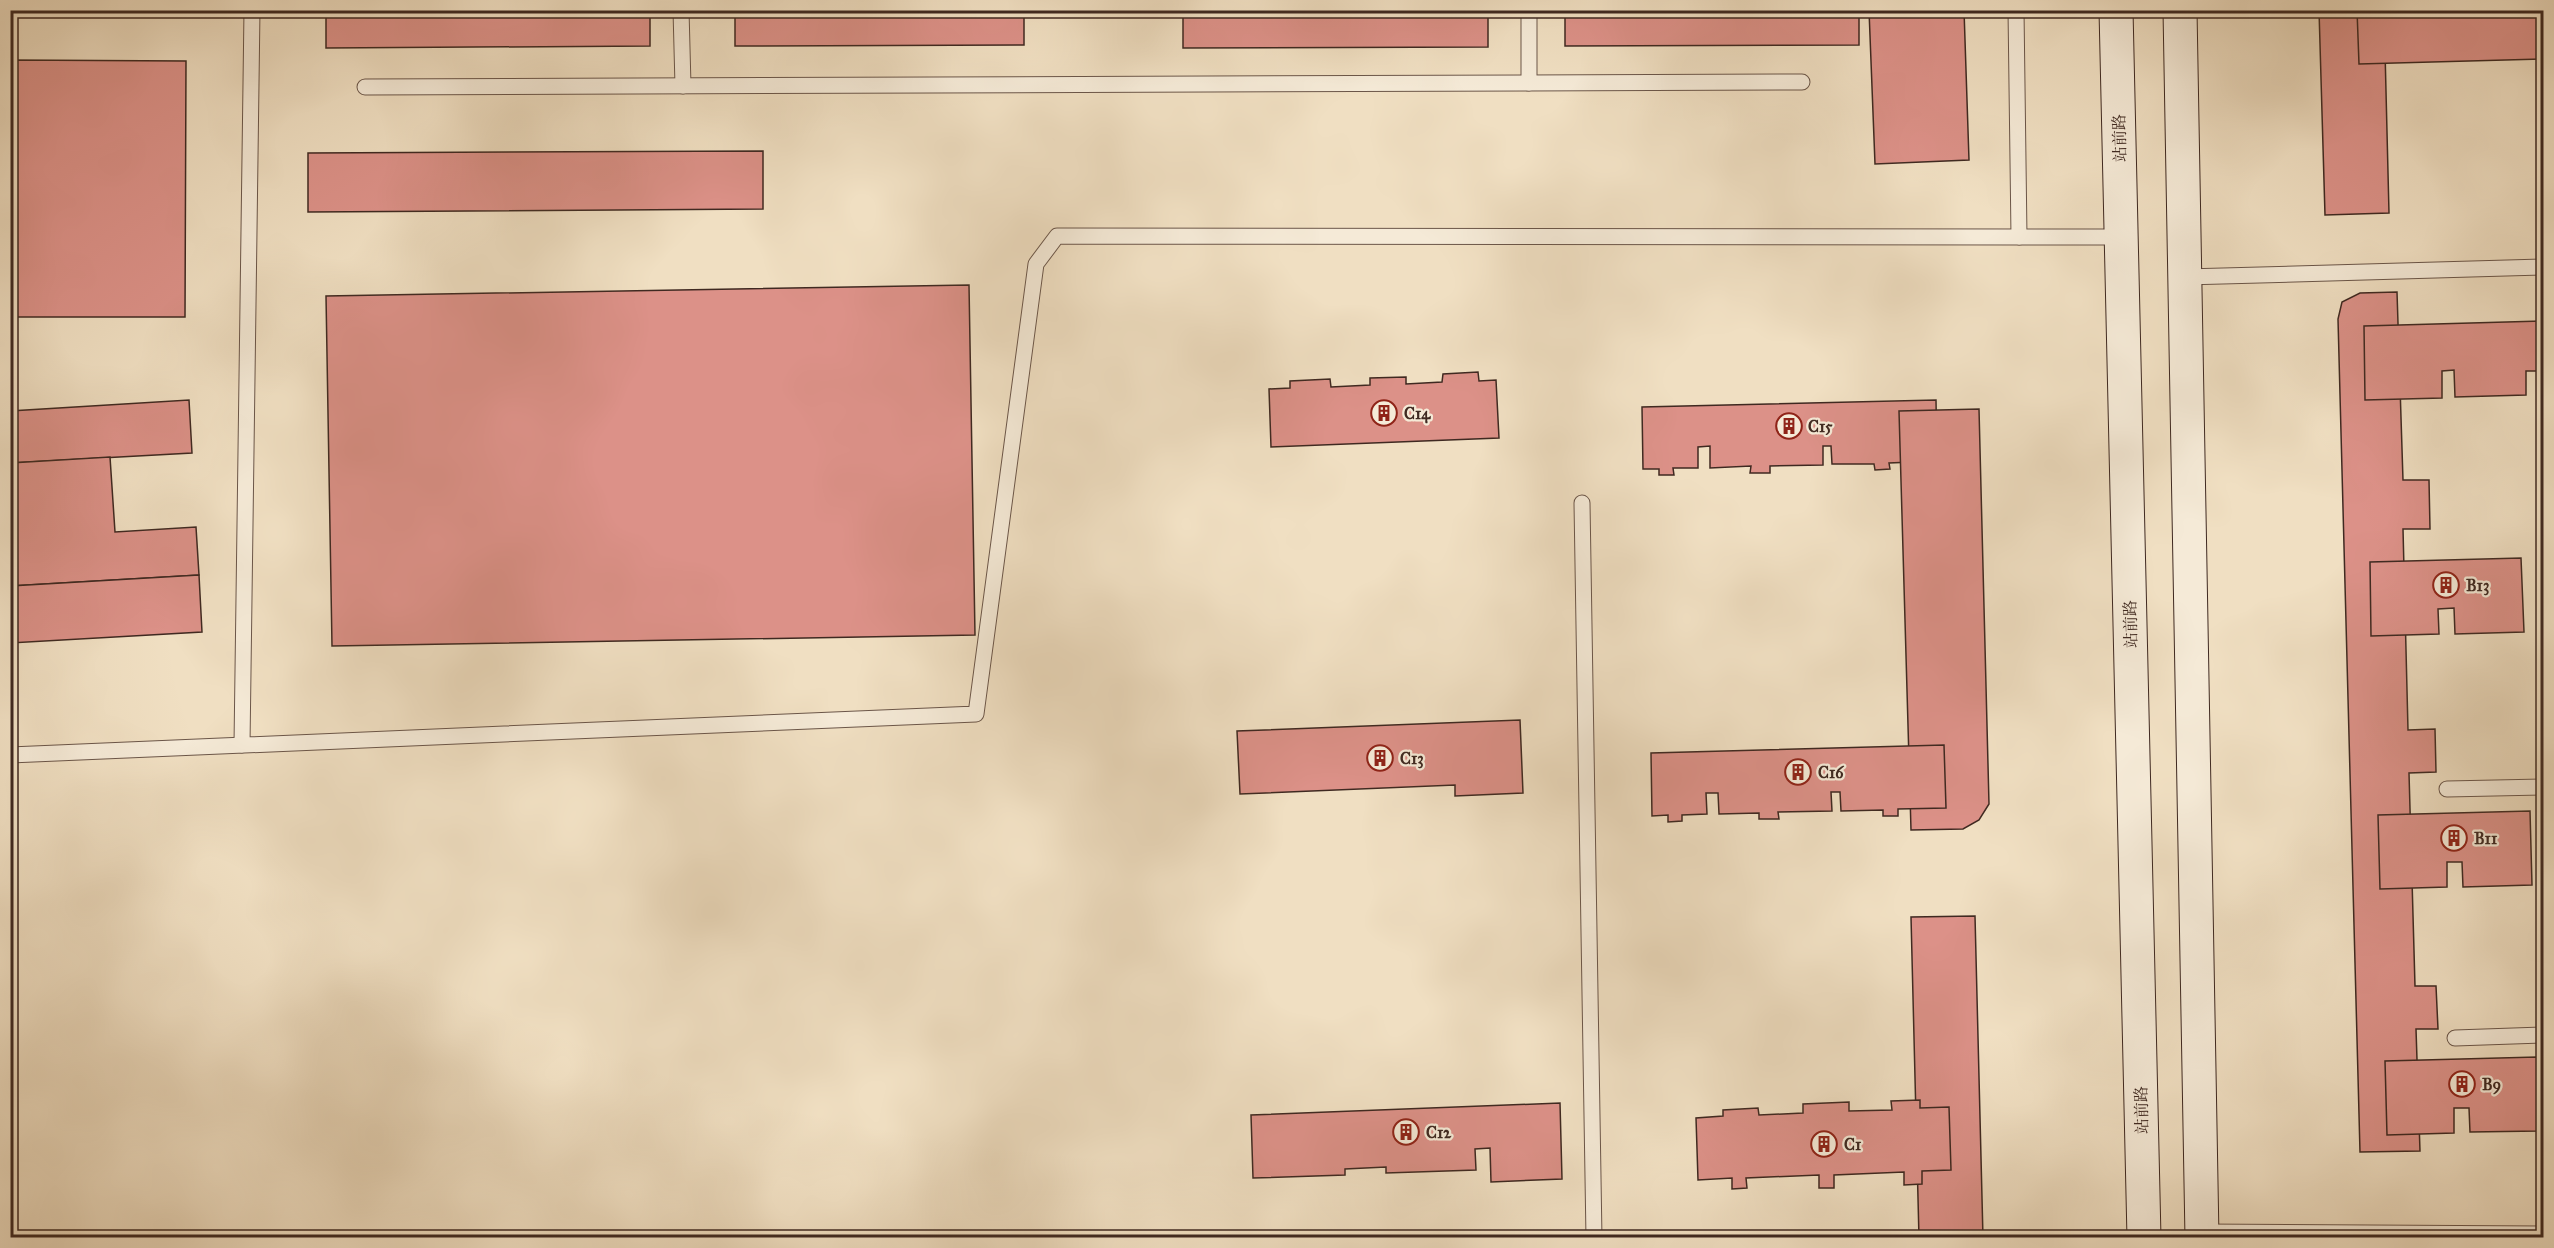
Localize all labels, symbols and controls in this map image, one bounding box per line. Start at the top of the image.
street label: 站前路 [2110,114,2129,162]
building icon: C14 [1369,398,1399,428]
place label: C14 [1404,404,1431,424]
building icon: C15 [1774,411,1804,441]
place label: C15 [1808,417,1833,436]
building icon: B13 [2431,570,2461,600]
place label: B13 [2466,576,2489,596]
street label: 站前路 [2121,600,2140,648]
building icon: C13 [1365,743,1395,773]
place label: C13 [1400,749,1424,769]
building icon: C16 [1783,757,1813,787]
place label: C16 [1818,763,1844,782]
building icon: B11 [2439,823,2469,853]
place label: B11 [2474,829,2498,848]
building icon: B9 [2447,1069,2477,1099]
place label: B9 [2482,1075,2501,1095]
street label: 站前路 [2132,1086,2151,1134]
building icon: C12 [1391,1117,1421,1147]
place label: C12 [1426,1123,1452,1142]
building icon: C1 [1809,1129,1839,1159]
place label: C1 [1844,1135,1862,1154]

